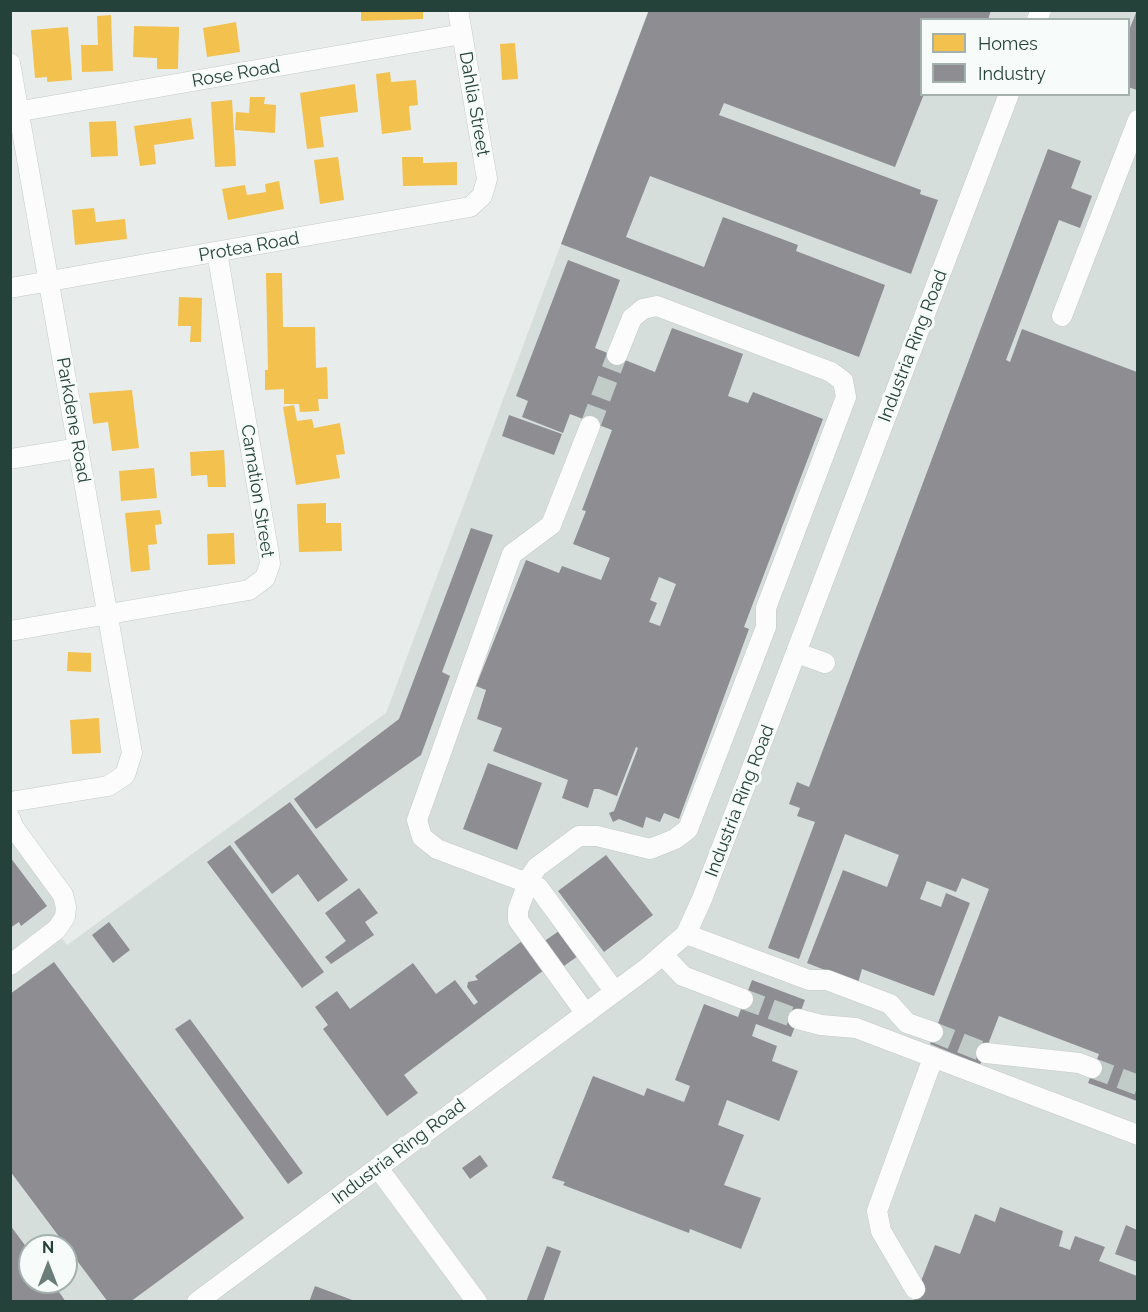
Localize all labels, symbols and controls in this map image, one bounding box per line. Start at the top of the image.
legend [920,18,1130,96]
text: Homes [978,33,1038,54]
street label: Dahlia Street [454,50,494,158]
street label: Rose Road [190,56,282,92]
text: Industry [978,63,1046,84]
street label: Protea Road [197,228,301,266]
street label: Industria Ring Road [874,267,952,425]
street label: Parkdene Road [51,356,95,484]
street label: Carnation Street [236,423,278,559]
street label: Industria Ring Road [701,722,779,880]
street label: Industria Ring Road [328,1095,470,1209]
north arrow [18,1234,78,1294]
text: N [42,1238,54,1257]

